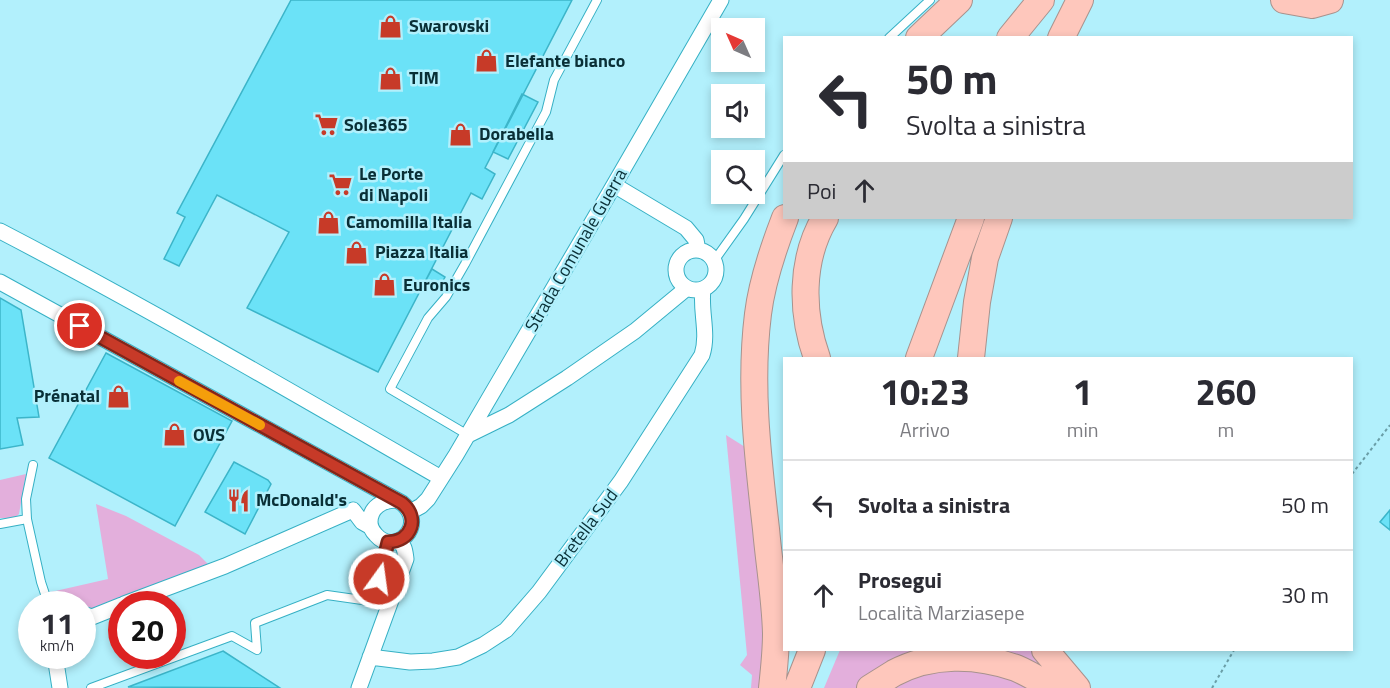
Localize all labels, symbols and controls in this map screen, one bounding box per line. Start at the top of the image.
place label: Swarovski [409,12,489,39]
shop icon: Swarovski [378,13,404,39]
north arrow [711,18,765,72]
map controls [711,18,765,204]
text: 50 m [906,46,998,110]
place label: Elefante bianco [505,47,625,74]
shop icon: Elefante bianco [474,48,500,74]
icon: left [807,60,885,138]
place label: TIM [409,64,439,91]
shop icon: TIM [378,65,404,91]
button: sound [711,84,765,138]
text: Svolta a sinistra [906,104,1086,145]
place label: Sole365 [344,111,408,138]
supermarket icon: Sole365 [313,112,339,138]
place label: Dorabella [479,120,554,147]
shop icon: Dorabella [448,121,474,147]
button: search [711,150,765,204]
place label: Le Porte di Napoli [359,160,428,208]
street label: Strada Comunale Guerra [518,163,633,336]
supermarket icon: Le Porte di Napoli [328,171,354,197]
text: Poi [807,174,836,208]
icon: ahead [848,174,881,207]
place label: Camomilla Italia [346,208,472,235]
shop icon: Camomilla Italia [315,209,341,235]
place label: Piazza Italia [375,238,469,265]
shop icon: Piazza Italia [344,239,370,265]
place label: Euronics [403,271,470,298]
shop icon: Euronics [372,272,398,298]
pin [54,300,105,351]
icon: arrive [63,309,96,342]
text: 10:23 [880,364,970,419]
text: 1 [1073,364,1093,419]
text: 260 [1196,364,1256,419]
place label: Prénatal [34,382,100,409]
shop icon: Prénatal [105,383,131,409]
text: Arrivo [900,414,950,445]
text: min [1067,414,1099,445]
text: m [1217,414,1234,445]
place label: OVS [193,421,225,448]
shop icon: OVS [162,422,188,448]
street label: Bretella Sud [547,483,624,572]
place label: McDonald's [256,486,347,513]
restaurant icon: McDonald's [225,487,251,513]
text: Svolta a sinistra [858,488,1010,522]
text: 50 m [1281,488,1329,522]
icon: left [807,489,840,522]
position arrow [347,547,411,611]
text: Prosegui [858,563,942,597]
text: 30 m [1281,578,1329,612]
icon: ahead [807,579,840,612]
speed limit sign: 20 [108,591,186,669]
text: Località Marziasepe [858,597,1025,628]
text: 11 [40,600,74,646]
text: km/h [40,634,74,657]

